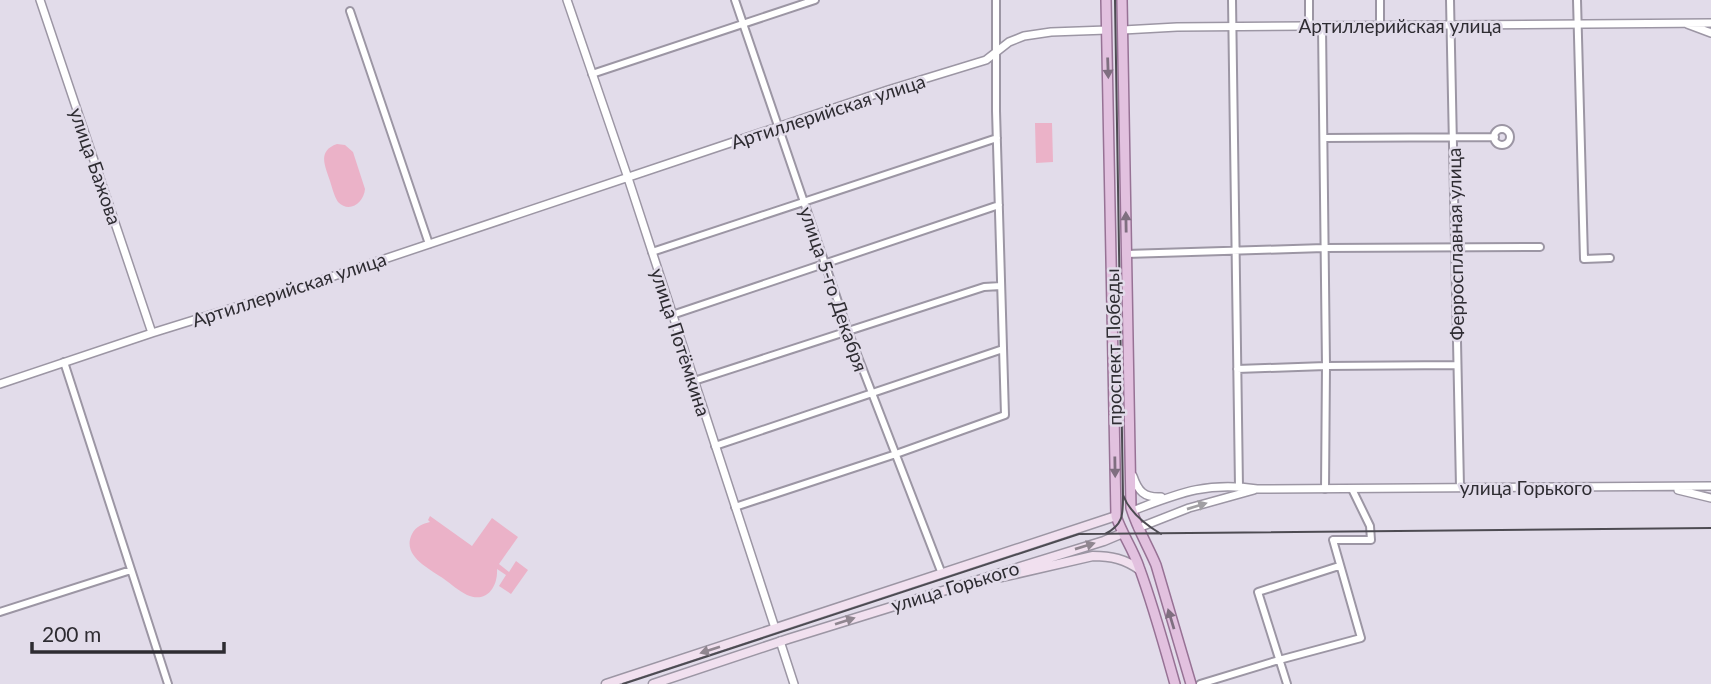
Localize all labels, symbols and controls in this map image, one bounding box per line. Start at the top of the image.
street label: Артиллерийская улица [1299,14,1501,37]
one-way arrow [1103,57,1114,79]
street label: Артиллерийская улица [728,69,928,153]
street label: улица Бажова [65,104,127,228]
street label: Ферросплавная улица [1442,147,1468,341]
street label: улица 5-го Декабря [795,204,873,374]
one-way arrow [1120,211,1132,233]
street label: Артиллерийская улица [189,247,389,331]
street label: улица Потёмкина [646,265,716,419]
street label: проспект Победы [1100,268,1126,426]
one-way arrow [1109,456,1121,478]
street label: улица Горького [1460,476,1592,499]
one-way arrow [1186,501,1207,511]
one-way arrow [1075,541,1096,551]
street label: улица Горького [888,556,1022,616]
one-way arrow [1166,608,1176,629]
scale bar [32,610,224,654]
one-way arrow [834,615,855,625]
text: 200 m [42,621,101,646]
one-way arrow [699,645,720,656]

